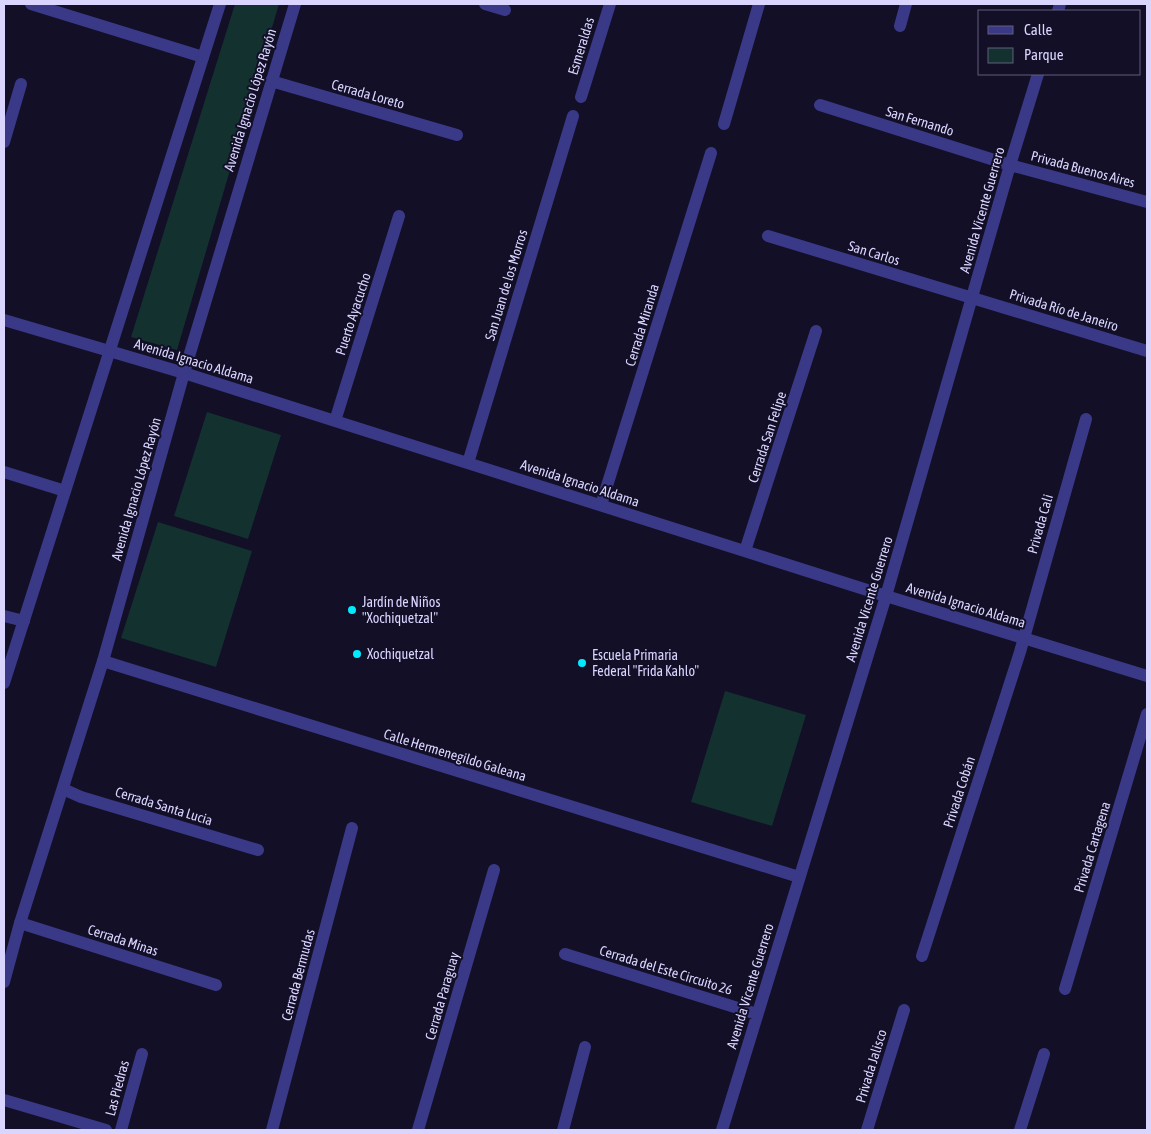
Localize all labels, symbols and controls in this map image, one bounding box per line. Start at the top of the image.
legend [978,10,1141,75]
street label: Esmeraldas [565,15,597,77]
text: Calle [1024,21,1053,38]
street label: Avenida Ignacio López Rayón [221,27,279,173]
text: Parque [1024,46,1064,63]
street label: Cerrada Loreto [330,76,406,112]
street label: San Fernando [884,103,956,139]
street label: Avenida Vicente Guerrero [956,145,1008,275]
street label: Privada Buenos Aires [1029,147,1137,191]
street label: San Juan de los Morros [482,228,531,342]
street label: San Carlos [846,238,902,268]
street label: Puerto Ayacucho [332,271,374,357]
street label: Cerrada Miranda [622,282,662,368]
street label: Privada Río de Janeiro [1008,286,1120,334]
street label: Avenida Ignacio Aldama [132,335,256,387]
street label: Cerrada San Felipe [745,389,789,485]
street label: Avenida Ignacio López Rayón [108,416,164,562]
street label: Avenida Ignacio Aldama [519,456,641,510]
street label: Privada Cali [1024,492,1056,556]
street label: Avenida Vicente Guerrero [842,534,896,664]
street label: Avenida Ignacio Aldama [904,579,1028,631]
place label: Jardín de Niños "Xochiquetzal" [362,594,440,626]
marker: Jardín de Niños "Xochiquetzal" [346,604,358,616]
place label: Xochiquetzal [367,646,434,662]
place label: Escuela Primaria Federal "Frida Kahlo" [592,647,699,679]
marker: Xochiquetzal [351,648,363,660]
marker: Escuela Primaria Federal "Frida Kahlo" [576,657,588,669]
street label: Calle Hermenegildo Galeana [382,726,528,784]
street label: Privada Cobán [940,754,978,830]
street label: Cerrada Santa Lucia [113,784,215,828]
street label: Privada Cartagena [1071,800,1113,894]
street label: Cerrada Minas [86,921,160,959]
street label: Avenida Vicente Guerrero [723,921,777,1051]
street label: Cerrada Bermudas [278,927,318,1023]
street label: Cerrada del Este Circuito 26 [598,942,735,998]
street label: Cerrada Paraguay [422,950,462,1042]
street label: Privada Jalisco [852,1027,890,1105]
street label: Las Piedras [102,1058,132,1118]

